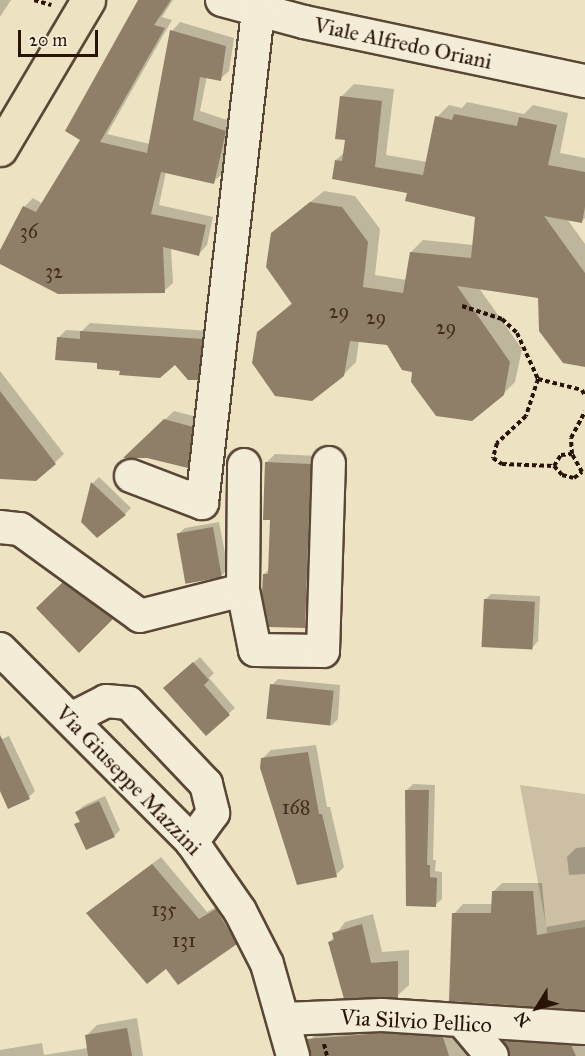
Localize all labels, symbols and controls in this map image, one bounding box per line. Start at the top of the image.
street label: Viale Alfredo Oriani [312,11,494,75]
scale bar [21,18,100,56]
text: 20 m [29,29,67,51]
house number: 36 [20,219,38,243]
house number: 32 [45,259,63,283]
house number: 29 [329,299,349,323]
house number: 29 [366,305,386,329]
house number: 29 [436,315,456,339]
street label: Via Giuseppe Mazzini [51,699,207,861]
house number: 168 [282,795,310,819]
house number: 135 [151,897,177,921]
house number: 131 [172,928,196,952]
north arrow [507,978,567,1038]
street label: Via Silvio Pellico [339,1004,493,1038]
text: N [511,1008,534,1030]

